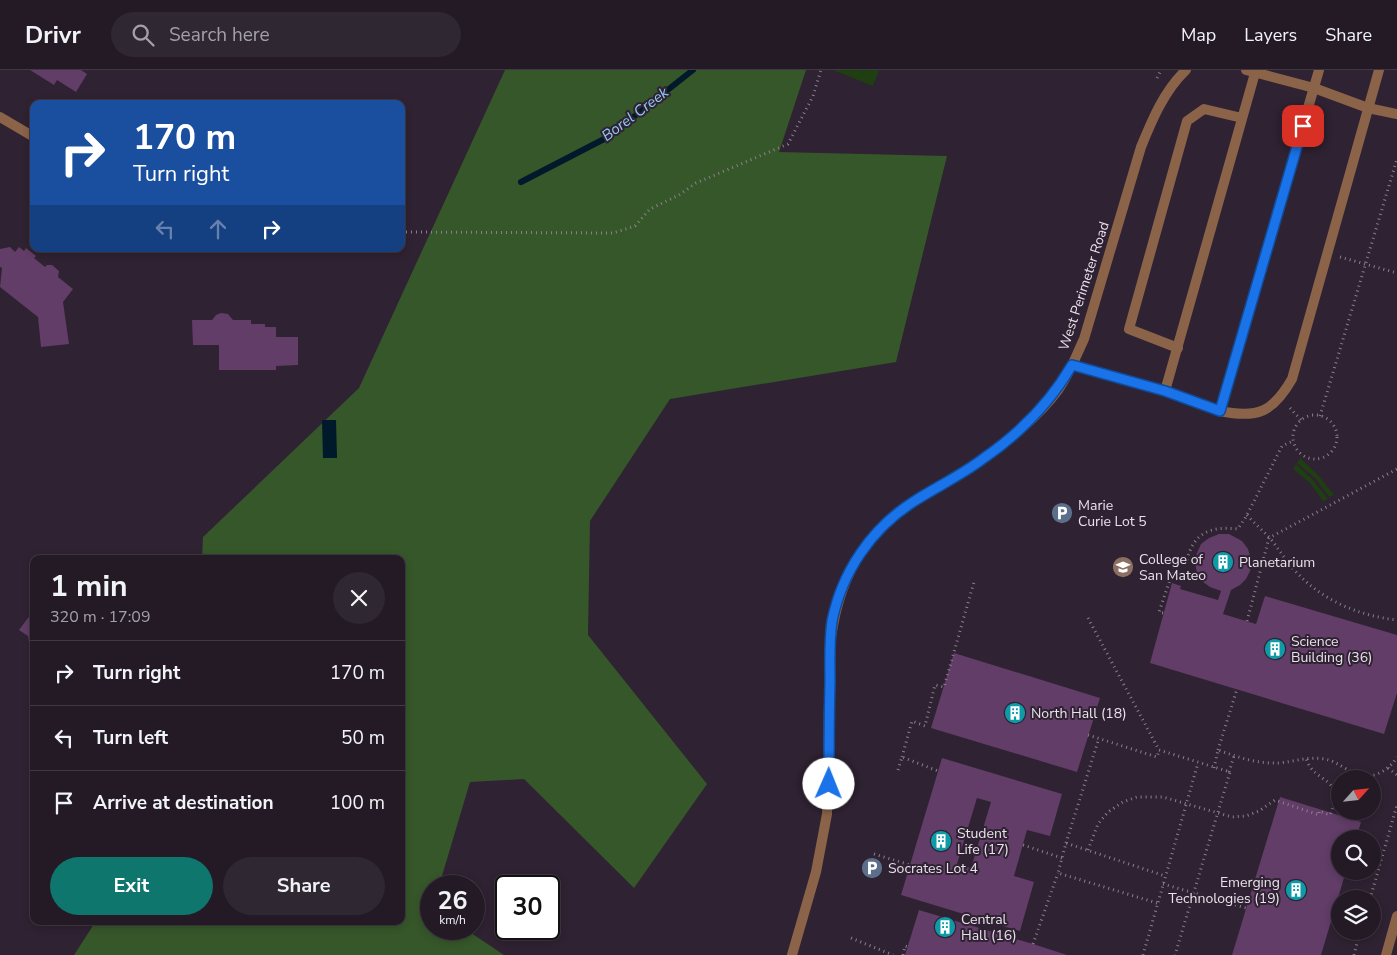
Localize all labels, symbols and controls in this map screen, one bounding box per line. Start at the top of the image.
search box [111,12,461,57]
text: Drivr [25,19,81,51]
icon: search [129,21,157,49]
text: Search here [169,22,270,48]
text: Map [1181,23,1216,47]
text: Layers [1244,23,1297,47]
text: Share [1325,23,1372,47]
water label: Borel Creek [597,82,673,146]
pin [1282,105,1324,147]
icon: arrive [1289,112,1317,140]
text: 170 m [133,114,236,161]
icon: right [50,120,115,185]
text: Turn right [133,159,229,189]
icon: left [151,215,179,243]
icon: ahead [204,215,232,243]
icon: right [257,215,285,243]
street label: West Perimeter Road [1054,219,1114,353]
place label: Marie Curie Lot 5 [1078,496,1147,531]
parking icon: Marie Curie Lot 5 [1050,501,1074,525]
place label: College of San Mateo [1139,550,1206,585]
building icon: Planetarium [1211,550,1235,574]
place label: Planetarium [1239,553,1315,572]
school or university icon: College of San Mateo [1111,555,1135,579]
text: 1 min [50,566,128,607]
button: close [333,572,385,624]
text: 320 m · 17:09 [50,606,151,628]
place label: Science Building (36) [1291,632,1372,667]
building icon: Science Building (36) [1263,637,1287,661]
icon: right [50,659,78,687]
text: Turn right [93,660,180,686]
text: 170 m [330,660,385,686]
building icon: North Hall (18) [1003,701,1027,725]
place label: North Hall (18) [1031,704,1127,723]
icon: left [50,724,78,752]
text: Turn left [93,725,168,751]
text: 50 m [341,725,385,751]
position arrow [802,757,854,809]
north arrow [1331,770,1381,820]
map controls [1331,770,1381,940]
icon: arrive [50,789,78,817]
text: Arrive at destination [93,790,274,816]
text: 100 m [330,790,385,816]
place label: Student Life (17) [957,824,1009,859]
building icon: Student Life (17) [929,829,953,853]
button: search [1331,830,1381,880]
parking icon: Socrates Lot 4 [860,856,884,880]
button: Exit [50,857,213,915]
button: Share [223,857,385,915]
place label: Socrates Lot 4 [888,859,978,878]
place label: Emerging Technologies (19) [1168,873,1280,908]
speed limit sign: 30 [495,875,560,940]
building icon: Emerging Technologies (19) [1284,878,1308,902]
text: 26 [437,884,468,918]
button: layers [1331,890,1381,940]
place label: Central Hall (16) [961,910,1017,945]
text: km/h [439,912,466,928]
building icon: Central Hall (16) [933,915,957,939]

